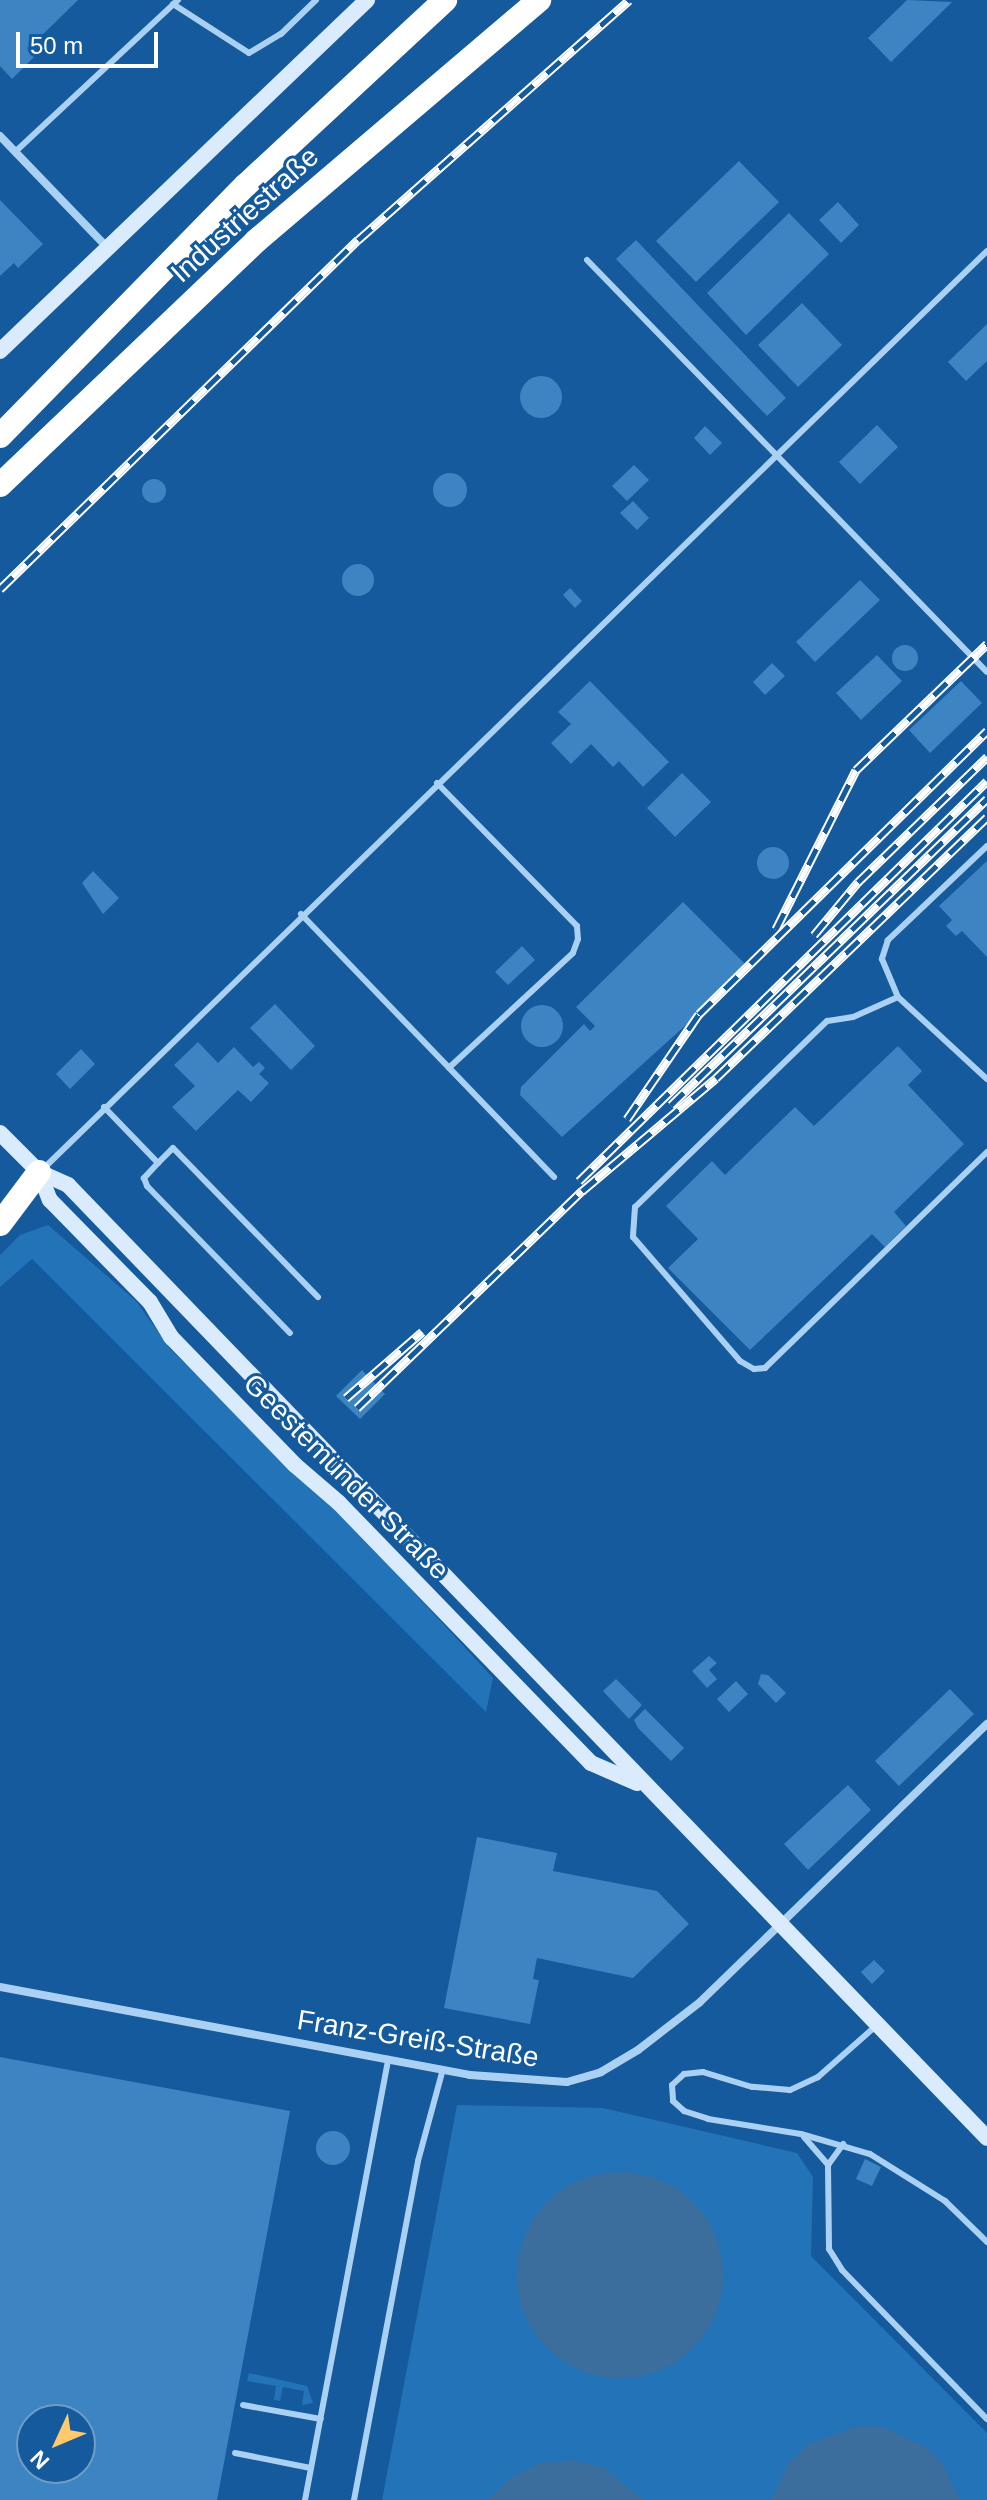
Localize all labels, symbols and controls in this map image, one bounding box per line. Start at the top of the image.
scale bar [20,16,162,66]
text: 50 m [30,32,83,59]
street label: Industriestraße [164,140,326,290]
street label: Geestemünder Straße [236,1367,456,1587]
street label: Franz-Greiß-Straße [295,2003,541,2075]
north arrow [16,2404,96,2484]
text: N [25,2445,54,2474]

